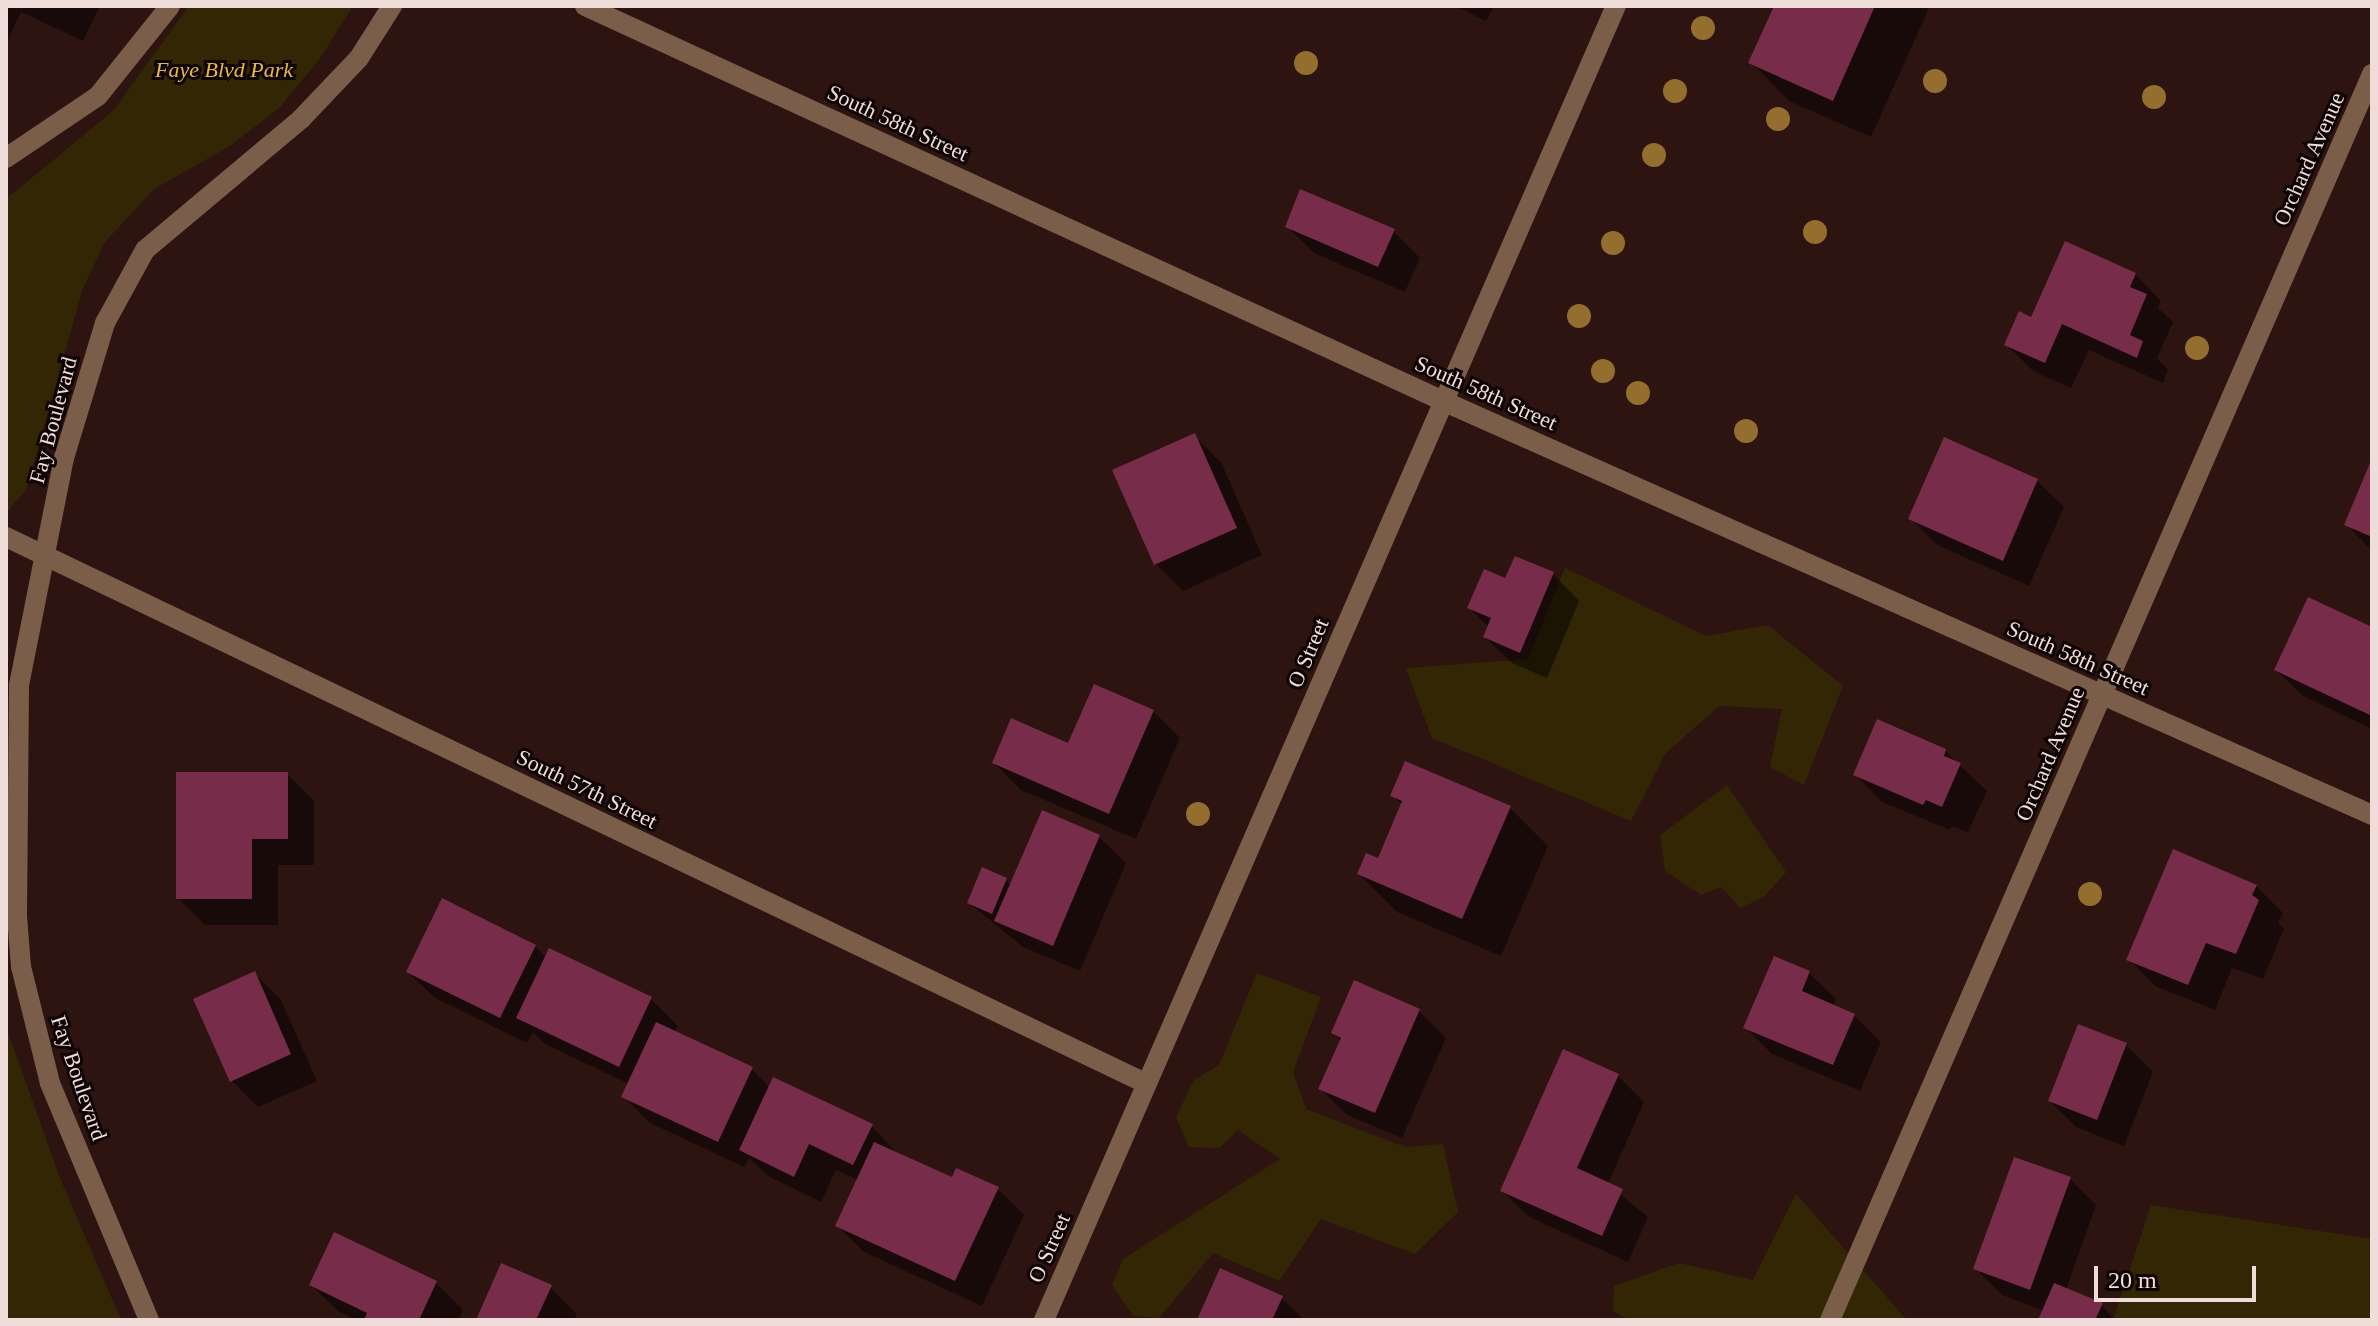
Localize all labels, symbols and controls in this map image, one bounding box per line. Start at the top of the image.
park label: Faye Blvd Park [155,57,293,83]
street label: South 58th Street [823,79,973,167]
street label: Orchard Avenue [2268,88,2350,230]
street label: South 58th Street [1411,350,1561,436]
street label: Fay Boulevard [23,354,83,486]
street label: O Street [1282,614,1334,692]
street label: South 58th Street [2003,615,2153,701]
street label: Orchard Avenue [2010,682,2090,826]
street label: South 57th Street [513,744,661,834]
street label: Fay Boulevard [45,1012,113,1144]
street label: O Street [1022,1209,1076,1287]
scale bar [2098,1250,2260,1300]
text: 20 m [2108,1267,2157,1293]

